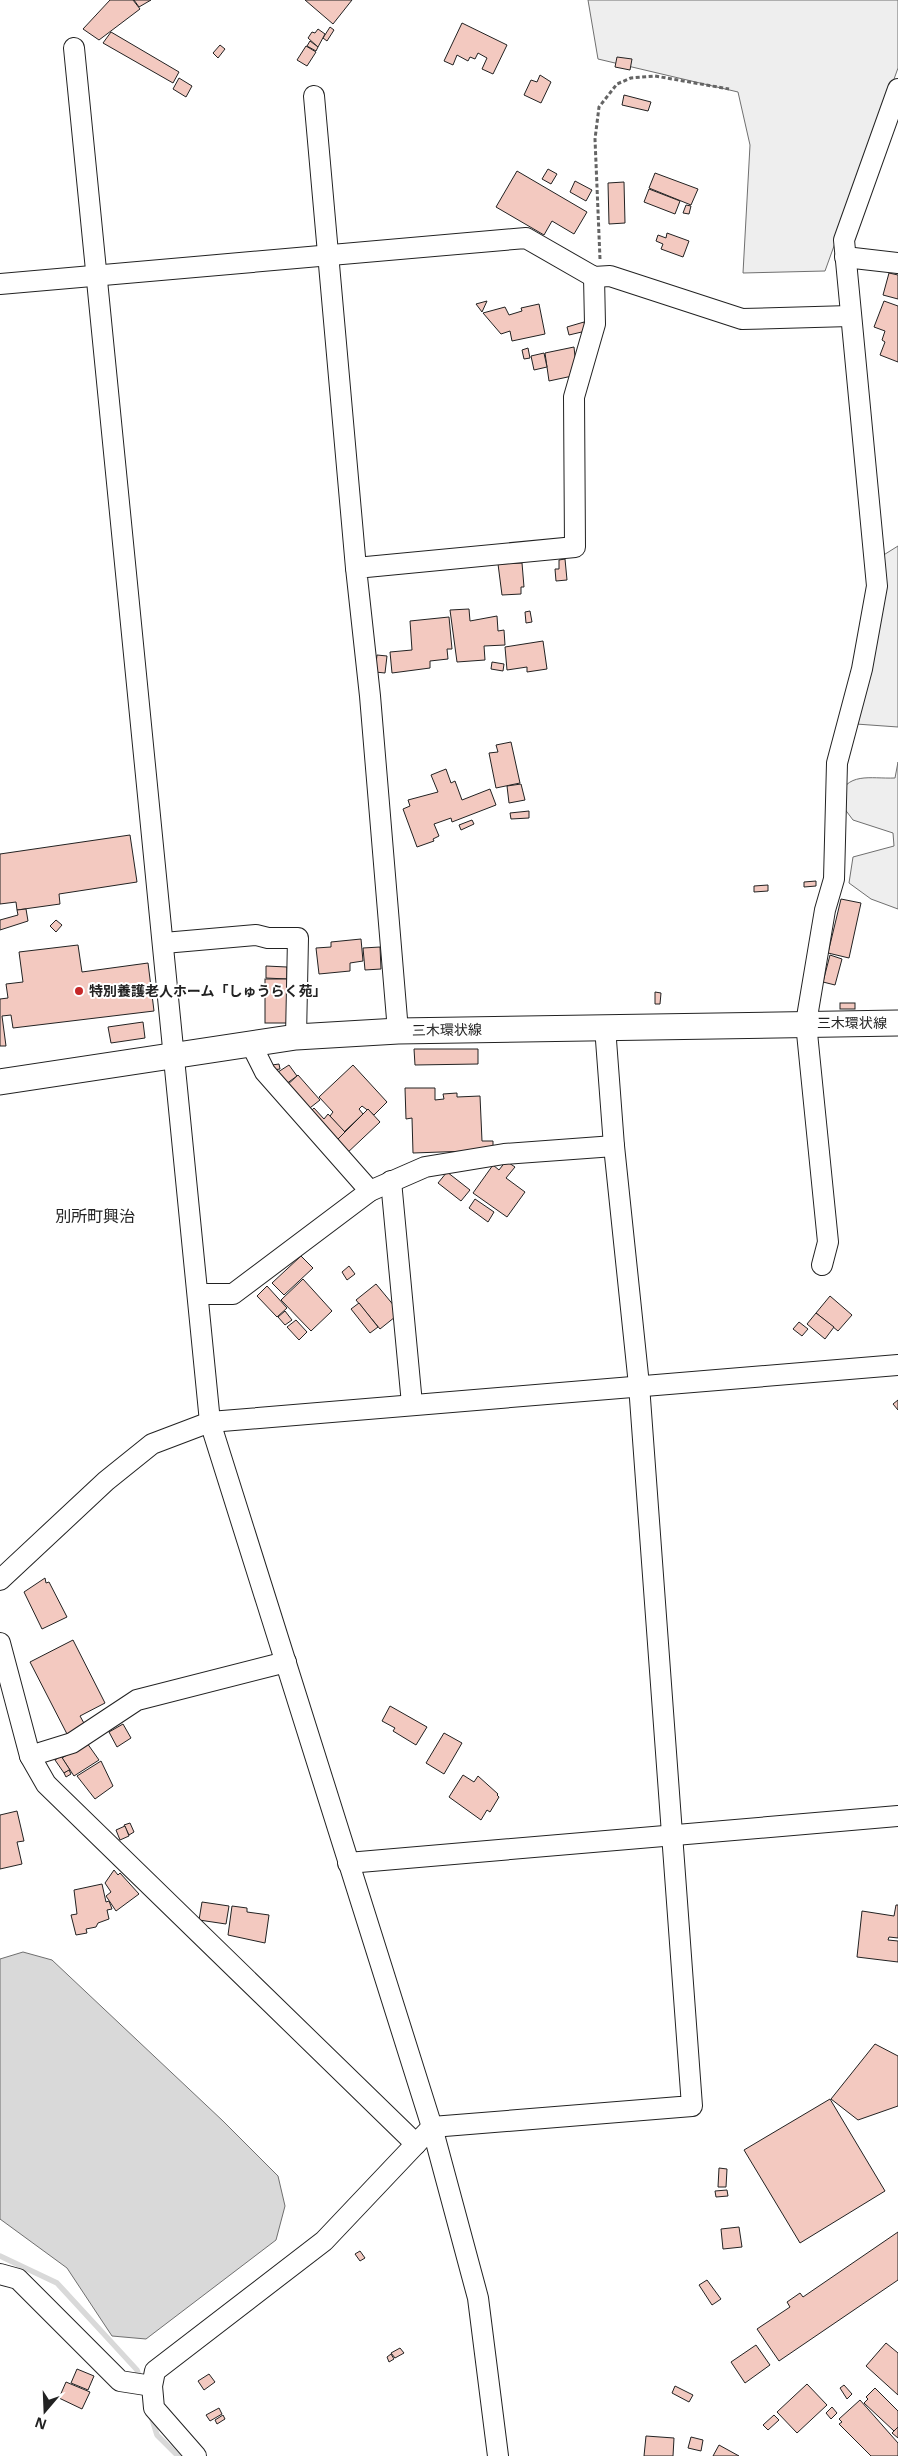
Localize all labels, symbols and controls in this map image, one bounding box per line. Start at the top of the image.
place label: 特別養護老人ホーム「しゅうらく苑」 [89,981,327,1000]
marker: 特別養護老人ホーム「しゅうらく苑」 [73,985,85,997]
street label: 三木環状線 [817,1013,887,1032]
street label: 三木環状線 [412,1019,482,1040]
district label: 別所町興治 [55,1205,135,1227]
north arrow [20,2386,70,2436]
text: N [32,2413,49,2435]

